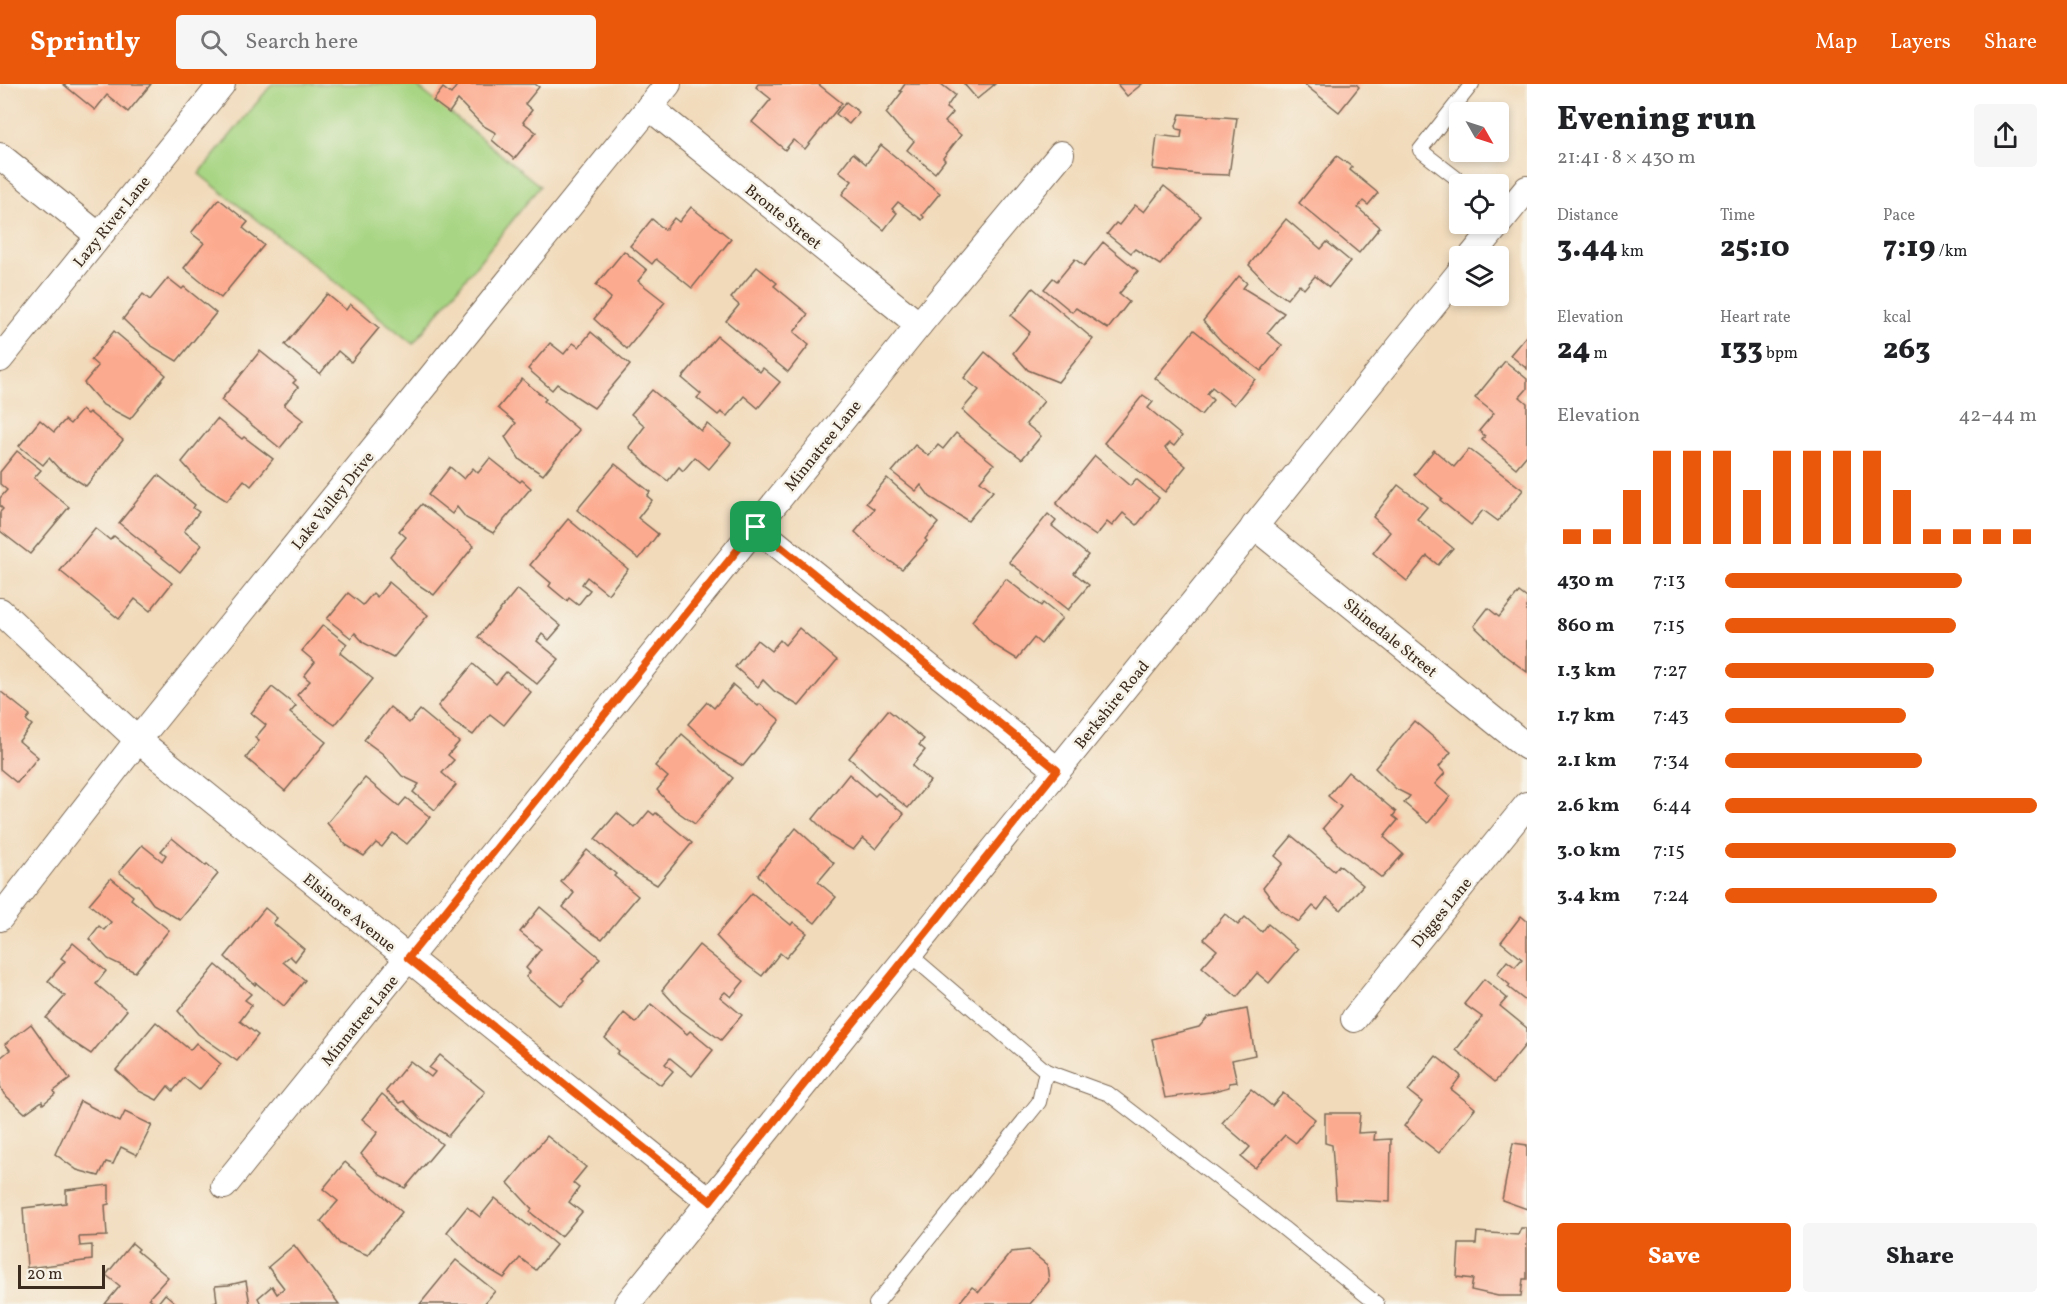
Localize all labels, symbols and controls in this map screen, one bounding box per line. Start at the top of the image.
search box [176,15,596,69]
text: Sprintly [30,23,140,62]
icon: search [197,26,230,59]
text: Search here [245,27,358,58]
text: Map [1815,28,1857,57]
text: Layers [1890,28,1951,57]
text: Share [1984,28,2037,57]
text: Evening run [1557,98,1756,144]
north arrow [1449,102,1509,162]
map controls [1449,102,1509,306]
button: share [1974,104,2037,167]
text: 21:41 · 8 × 430 m [1557,144,1696,172]
street label: Lazy River Lane [69,172,156,273]
button: locate [1449,174,1509,234]
street label: Bronte Street [740,180,826,256]
text: Distance [1557,205,1618,227]
text: Time [1720,205,1755,227]
text: Pace [1883,205,1915,227]
text: 3.44 [1557,227,1618,269]
text: 25:10 [1720,227,1790,269]
text: 7:19 [1883,227,1936,269]
text: km [1618,241,1644,263]
text: /km [1936,241,1968,263]
button: layers [1449,246,1509,306]
text: Elevation [1557,307,1624,329]
text: Heart rate [1720,307,1791,329]
text: kcal [1883,307,1911,329]
text: 24 [1557,329,1590,371]
text: 133 [1720,329,1763,371]
text: 263 [1883,329,1931,371]
text: m [1590,343,1608,365]
text: bpm [1763,343,1798,365]
street label: Minnatree Lane [780,396,867,496]
text: Elevation [1557,402,1640,430]
text: 42–44 m [1958,402,2037,430]
street label: Lake Valley Drive [287,447,380,555]
pin [730,501,781,552]
icon: arrive [739,510,772,543]
text: 430 m [1557,567,1614,595]
text: 7:13 [1653,567,1685,595]
street label: Shinedale Street [1338,594,1442,683]
text: 860 m [1557,612,1615,640]
text: 7:15 [1653,612,1685,640]
street label: Berkshire Road [1070,656,1155,754]
text: 1.3 km [1557,657,1616,685]
text: 7:27 [1653,657,1687,685]
text: 1.7 km [1557,702,1615,730]
text: 7:43 [1653,702,1689,730]
text: 2.1 km [1557,747,1617,775]
text: 7:34 [1653,747,1690,775]
text: 2.6 km [1557,792,1620,820]
text: 6:44 [1653,792,1692,820]
text: 3.0 km [1557,837,1621,865]
text: 7:15 [1653,837,1685,865]
street label: Elsinore Avenue [298,869,400,958]
street label: Digges Lane [1407,873,1478,953]
text: 3.4 km [1557,882,1620,910]
text: 7:24 [1653,882,1690,910]
street label: Minnatree Lane [317,971,404,1071]
button: Save [1557,1223,1791,1292]
button: Share [1803,1223,2037,1292]
scale bar [18,1262,105,1290]
text: 20 m [27,1264,62,1286]

